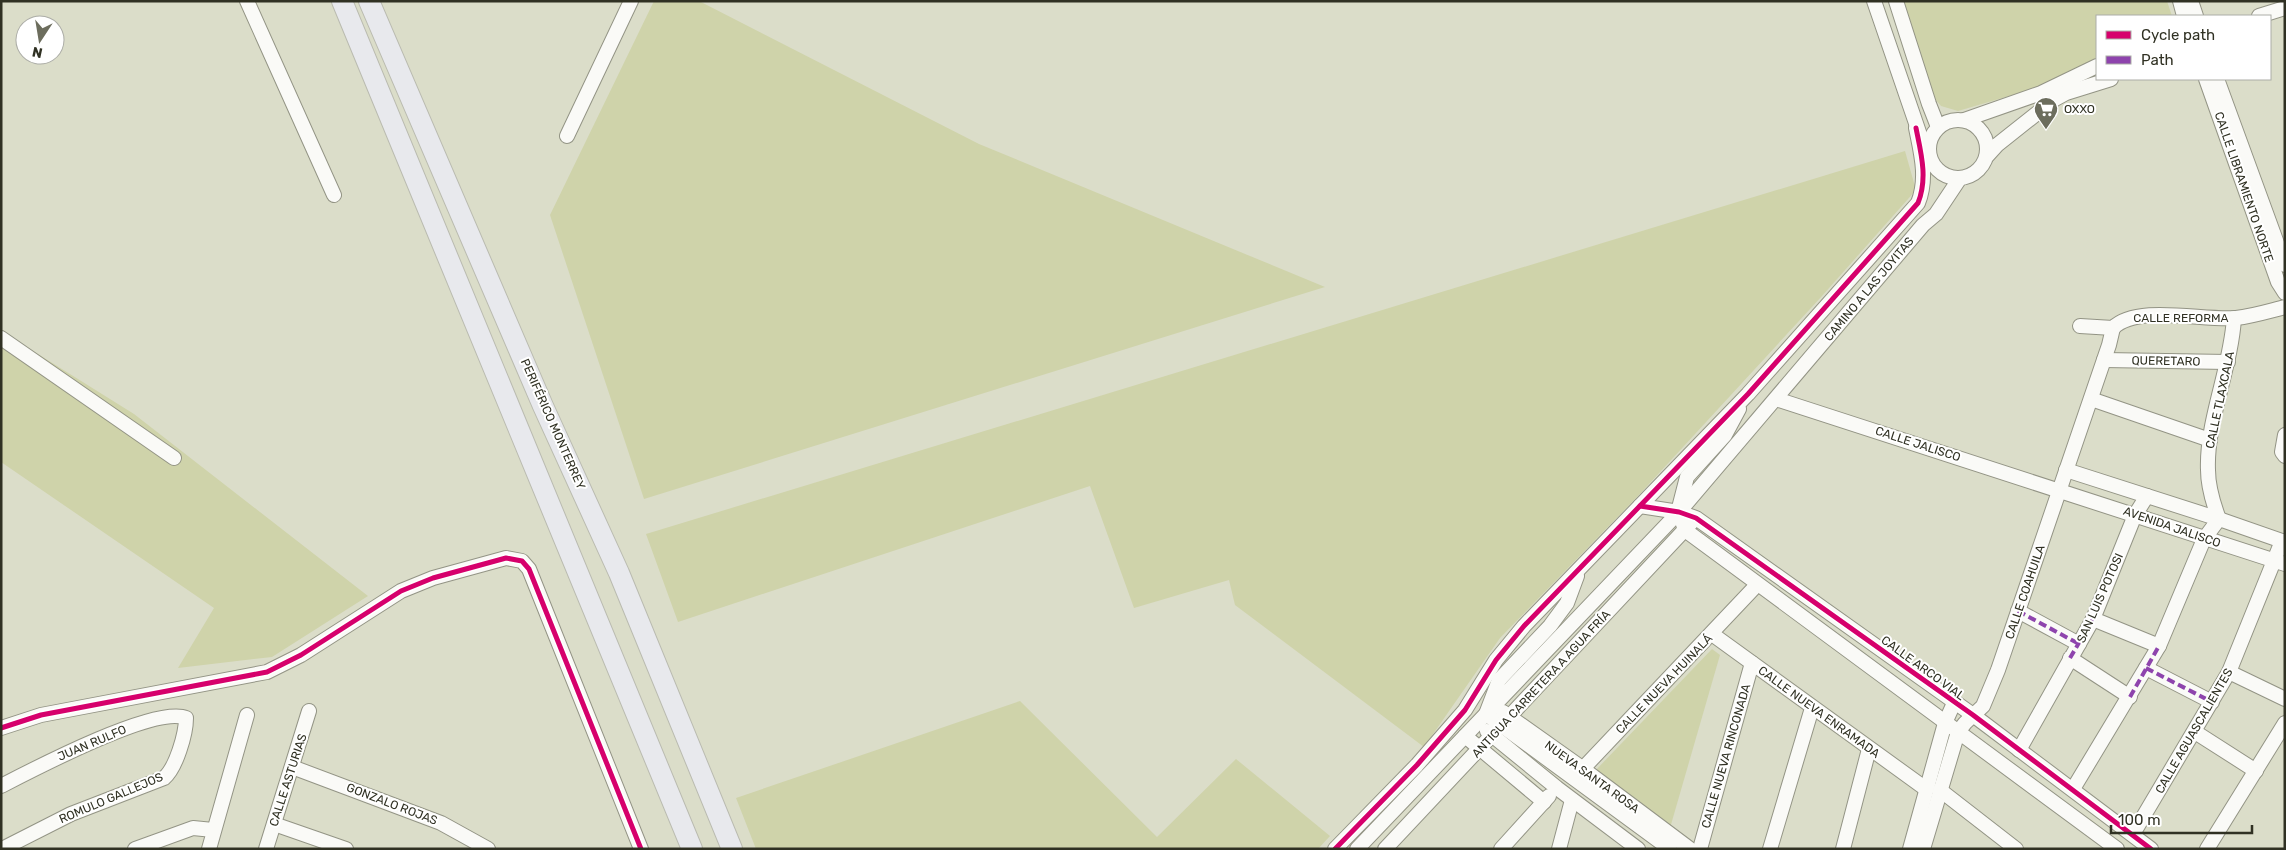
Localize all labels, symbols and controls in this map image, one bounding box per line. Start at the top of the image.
north arrow [15,15,65,65]
legend [2096,15,2271,80]
text: Cycle path [2141,26,2215,44]
text: N [31,43,44,62]
text: Path [2141,51,2174,69]
supermarket icon: OXXO [2033,96,2059,130]
place label: OXXO [2064,102,2095,116]
street label: CALLE LIBRAMIENTO NORTE [2212,110,2276,264]
street label: CAMINO A LAS JOYITAS [1821,234,1917,344]
street label: CALLE REFORMA [2133,311,2229,325]
street label: CALLE TLAXCALA [2203,350,2237,450]
street label: QUERETARO [2131,353,2201,369]
street label: PERIFÉRICO MONTERREY [518,356,588,492]
street label: CALLE JALISCO [1874,424,1962,464]
street label: AVENIDA JALISCO [2121,504,2223,550]
street label: CALLE COAHUILA [2002,543,2048,641]
street label: SAN LUIS POTOSI [2074,551,2126,645]
street label: ANTIGUA CARRETERA A AGUA FRÍA [1469,607,1613,761]
street label: CALLE NUEVA HUINALÁ [1613,631,1715,737]
street label: CALLE ARCO VIAL [1878,633,1968,703]
street label: CALLE NUEVA ENRAMADA [1756,663,1882,761]
street label: CALLE AGUASCALIENTES [2152,666,2236,796]
street label: CALLE NUEVA RINCONADA [1699,682,1753,830]
street label: JUAN RULFO [56,722,128,764]
street label: CALLE ASTURIAS [266,732,310,828]
street label: NUEVA SANTA ROSA [1542,738,1642,816]
street label: ROMULO GALLEJOS [57,770,165,826]
street label: GONZALO ROJAS [344,780,440,828]
scale bar [2111,802,2252,834]
text: 100 m [2118,811,2160,829]

